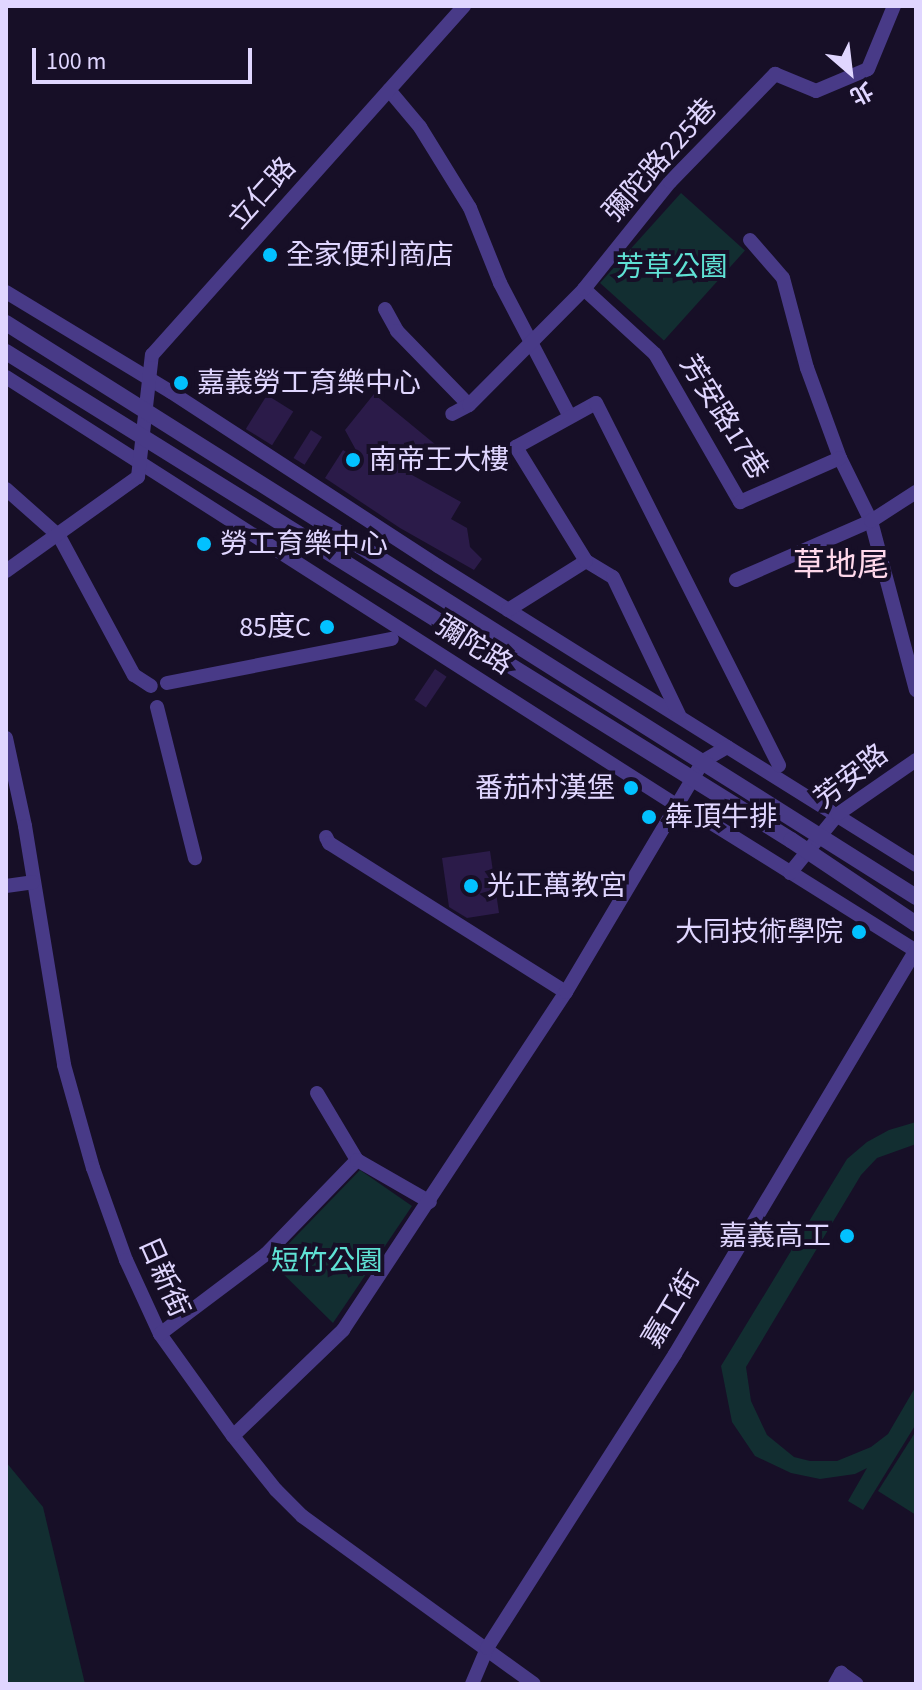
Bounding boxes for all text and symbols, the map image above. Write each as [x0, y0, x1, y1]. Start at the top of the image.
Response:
scale bar [36, 32, 256, 82]
north arrow [810, 32, 890, 112]
text: 100 m [46, 44, 106, 79]
text: 北 [844, 74, 879, 112]
street label: 彌陀路225巷 [596, 92, 724, 228]
street label: 立仁路 [221, 151, 303, 235]
place label: 全家便利商店 [286, 238, 454, 272]
marker: 全家便利商店 [261, 246, 279, 264]
park label: 芳草公園 [616, 250, 728, 284]
street label: 芳安路17巷 [673, 349, 775, 485]
place label: 嘉義勞工育樂中心 [197, 366, 421, 400]
marker: 嘉義勞工育樂中心 [172, 374, 190, 392]
place label: 南帝王大樓 [369, 443, 509, 477]
marker: 南帝王大樓 [344, 451, 362, 469]
place label: 勞工育樂中心 [220, 527, 388, 561]
marker: 勞工育樂中心 [195, 535, 213, 553]
district label: 草地尾 [793, 546, 889, 584]
street label: 彌陀路 [429, 608, 519, 682]
place label: 85度C [239, 610, 311, 644]
marker: 85度C [318, 618, 336, 636]
street label: 芳安路 [808, 737, 894, 815]
place label: 番茄村漢堡 [475, 771, 615, 805]
marker: 番茄村漢堡 [622, 779, 640, 797]
place label: 犇頂牛排 [665, 800, 777, 834]
marker: 犇頂牛排 [640, 808, 658, 826]
place label: 光正萬教宮 [487, 869, 627, 903]
marker: 光正萬教宮 [462, 877, 480, 895]
place label: 大同技術學院 [675, 915, 843, 949]
marker: 大同技術學院 [850, 923, 868, 941]
place label: 嘉義高工 [719, 1219, 831, 1253]
marker: 嘉義高工 [838, 1227, 856, 1245]
street label: 日新街 [132, 1232, 196, 1322]
park label: 短竹公園 [271, 1244, 383, 1278]
street label: 嘉工街 [635, 1264, 707, 1354]

